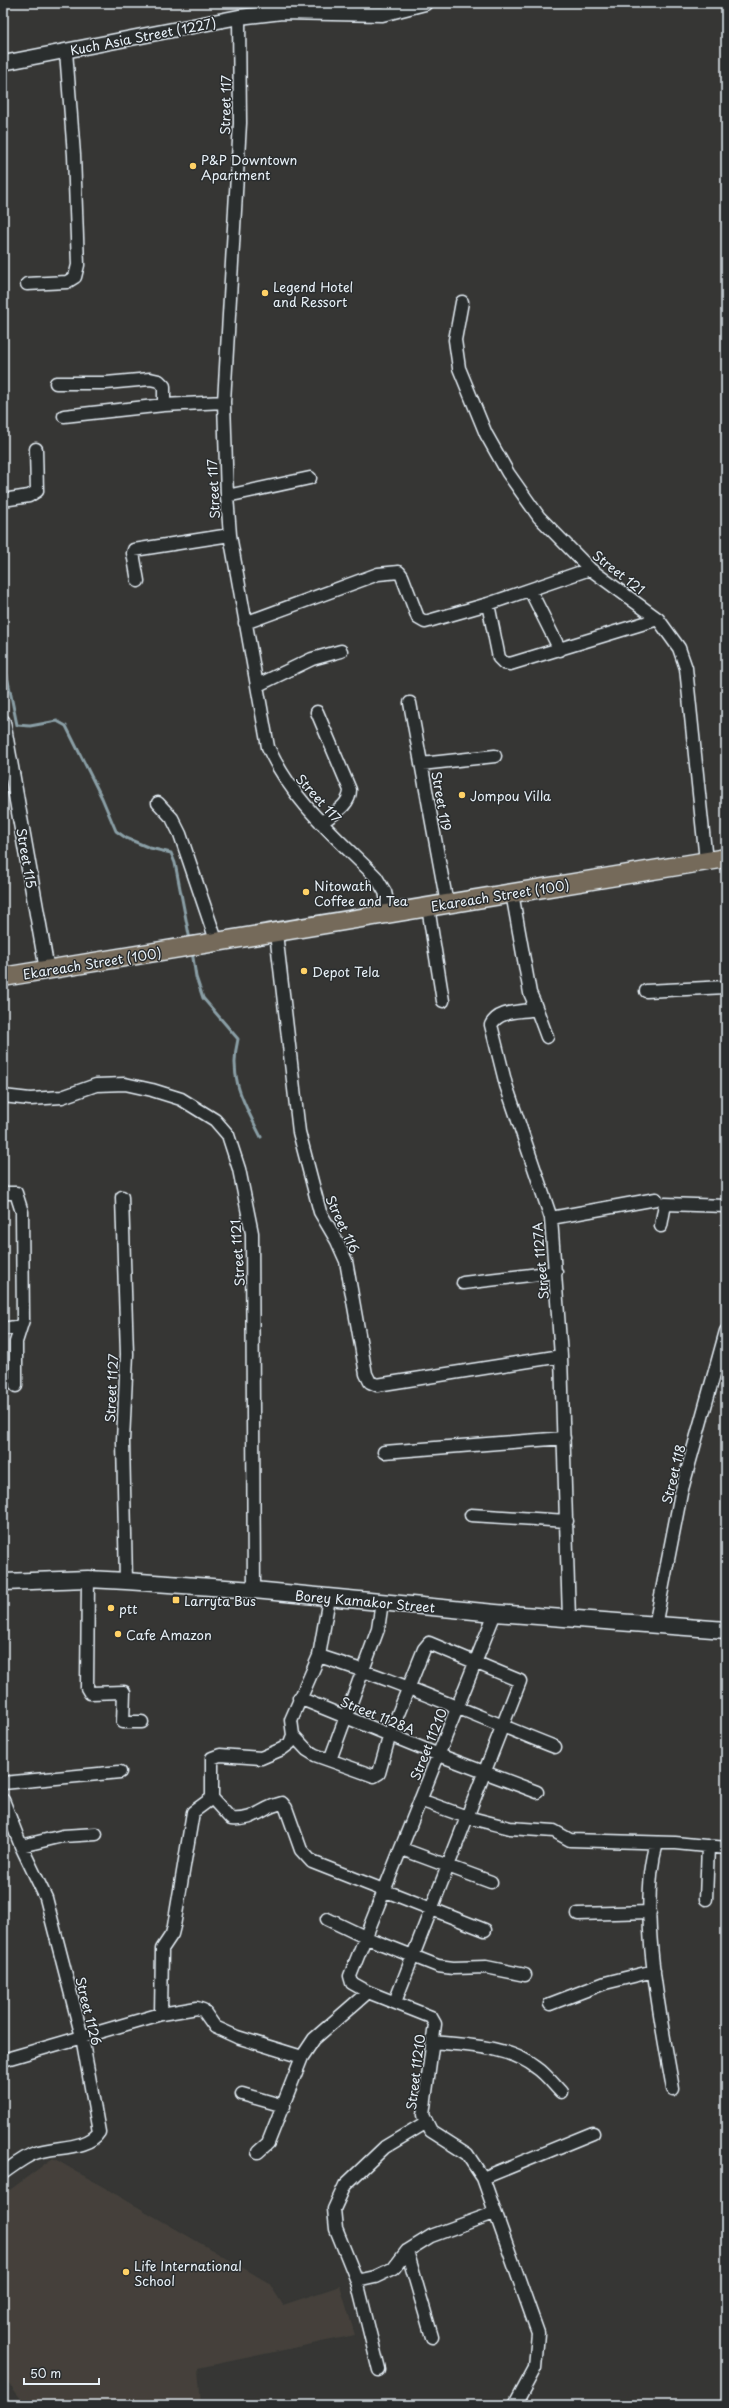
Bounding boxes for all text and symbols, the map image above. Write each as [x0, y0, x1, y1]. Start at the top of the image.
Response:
street label: Kuch Asia Street (1227) [68, 13, 218, 59]
street label: Street 117 [215, 75, 235, 135]
place label: P&P Downtown Apartment [201, 150, 297, 184]
marker: P&P Downtown Apartment [188, 161, 198, 171]
place label: Legend Hotel and Ressort [273, 277, 353, 311]
marker: Legend Hotel and Ressort [260, 288, 270, 298]
street label: Street 117 [202, 459, 224, 519]
street label: Street 121 [589, 546, 649, 599]
street label: Street 117 [292, 769, 346, 827]
street label: Street 119 [427, 770, 457, 832]
place label: Jompou Villa [470, 786, 552, 805]
marker: Jompou Villa [457, 790, 467, 800]
street label: Street 115 [12, 826, 42, 890]
street label: Ekareach Street (100) [429, 875, 571, 915]
place label: Nitowath Coffee and Tea [314, 876, 409, 910]
marker: Nitowath Coffee and Tea [301, 887, 311, 897]
street label: Ekareach Street (100) [21, 943, 163, 983]
place label: Depot Tela [312, 962, 380, 981]
marker: Depot Tela [299, 966, 309, 976]
street label: Street 116 [321, 1192, 365, 1256]
street label: Street 1121 [225, 1219, 249, 1287]
street label: Street 1127A [527, 1222, 553, 1300]
street label: Street 1127 [100, 1353, 122, 1423]
street label: Street 118 [656, 1442, 690, 1506]
street label: Borey Kamakor Street [294, 1585, 436, 1617]
place label: Larryta Bus [184, 1591, 256, 1610]
marker: Larryta Bus [171, 1595, 181, 1605]
place label: ptt [119, 1599, 137, 1618]
marker: ptt [106, 1603, 116, 1613]
place label: Cafe Amazon [126, 1625, 212, 1644]
marker: Cafe Amazon [113, 1629, 123, 1639]
street label: Street 1128A [338, 1691, 418, 1739]
street label: Street 11210 [405, 1705, 451, 1783]
street label: Street 1126 [71, 1975, 107, 2048]
street label: Street 11210 [401, 2033, 429, 2111]
place label: Life International School [134, 2256, 242, 2290]
marker: Life International School [121, 2267, 131, 2277]
scale bar [24, 2360, 99, 2386]
text: 50 m [30, 2364, 61, 2382]

